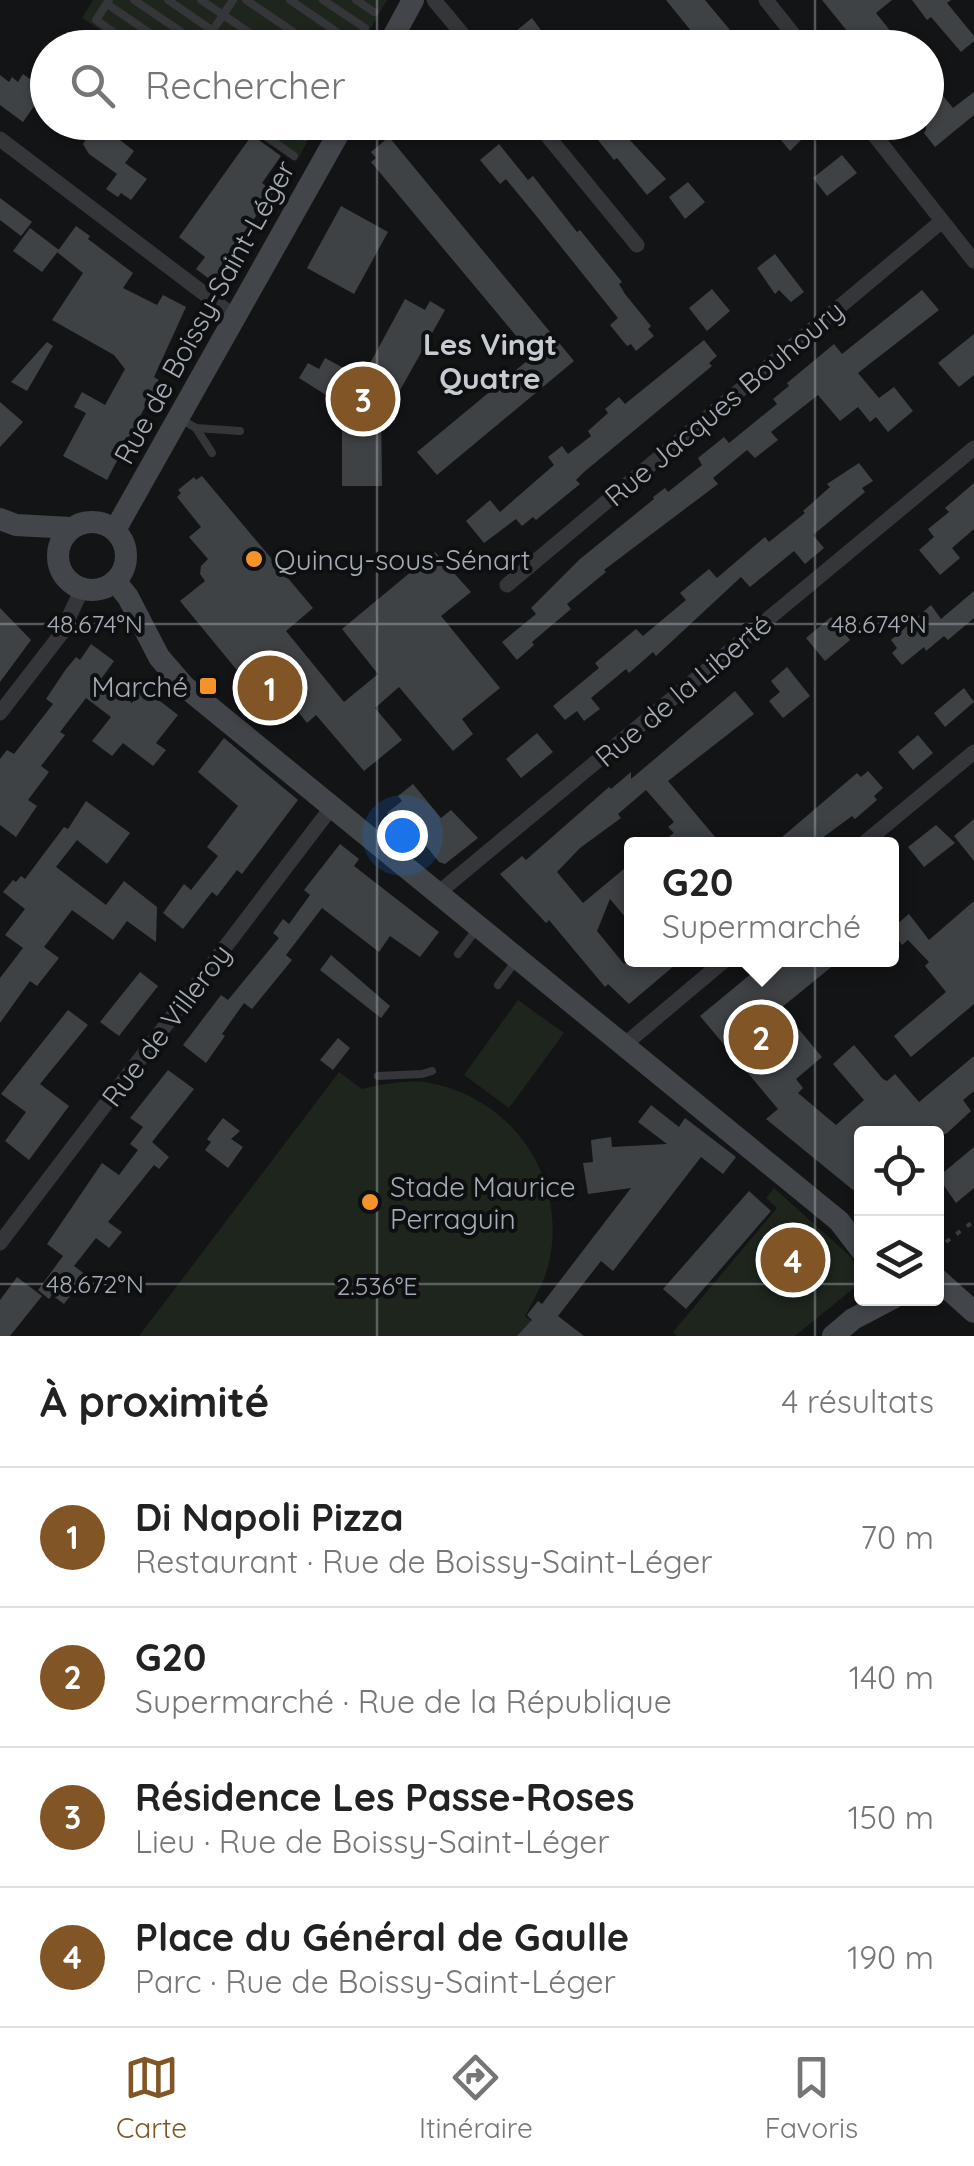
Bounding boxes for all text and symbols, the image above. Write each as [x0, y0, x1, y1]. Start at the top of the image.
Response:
search box [30, 30, 944, 140]
icon: search [65, 58, 120, 113]
text: Rechercher [145, 61, 346, 109]
street label: Rue de Boissy-Saint-Léger [106, 154, 302, 470]
street label: Rue Jacques Bouhoury [597, 293, 851, 513]
district label: Les Vingt Quatre [423, 325, 557, 397]
pin: 3 [330, 362, 396, 436]
place label: Quincy-sous-Sénart [274, 542, 530, 577]
marker: Quincy-sous-Sénart [243, 548, 265, 570]
street label: Rue de la Liberté [588, 606, 778, 774]
text: 48.674°N [47, 608, 143, 639]
text: 48.674°N [831, 608, 927, 639]
pin: 1 [238, 650, 302, 726]
place label: Marché [91, 669, 188, 704]
marker: Marché [197, 675, 219, 697]
your location [377, 810, 428, 861]
popup [624, 837, 899, 967]
text: G20 [662, 858, 733, 906]
text: Supermarché [662, 906, 861, 946]
street label: Rue de Villeroy [94, 937, 238, 1113]
pin: 2 [728, 1000, 794, 1074]
map controls [854, 1126, 944, 1306]
button: locate [854, 1126, 944, 1216]
place label: Stade Maurice Perraguin [390, 1169, 576, 1236]
marker: Stade Maurice Perraguin [359, 1191, 381, 1213]
button: layers [854, 1216, 944, 1306]
pin: 4 [760, 1222, 826, 1298]
text: 48.672°N [46, 1268, 144, 1299]
text: 2.536°E [336, 1270, 418, 1301]
text: À proximité [40, 1375, 269, 1428]
text: 4 résultats [781, 1381, 934, 1421]
text: Di Napoli Pizza [135, 1493, 404, 1541]
text: 1 [66, 1517, 79, 1557]
text: 70 m [861, 1517, 934, 1557]
text: Restaurant · Rue de Boissy-Saint-Léger [135, 1541, 713, 1581]
text: G20 [135, 1633, 206, 1681]
text: 2 [63, 1657, 82, 1697]
text: 140 m [849, 1657, 934, 1697]
text: Supermarché · Rue de la République [135, 1681, 672, 1721]
text: Résidence Les Passe-Roses [135, 1773, 634, 1821]
text: 3 [64, 1797, 81, 1837]
text: 150 m [848, 1797, 934, 1837]
text: Lieu · Rue de Boissy-Saint-Léger [135, 1821, 610, 1861]
text: Place du Général de Gaulle [135, 1913, 629, 1961]
text: 4 [63, 1937, 82, 1977]
text: 190 m [847, 1937, 934, 1977]
text: Parc · Rue de Boissy-Saint-Léger [135, 1961, 616, 2001]
tab: Carte [116, 2050, 187, 2145]
tab: Itinéraire [419, 2050, 533, 2145]
tab: Favoris [765, 2050, 858, 2145]

